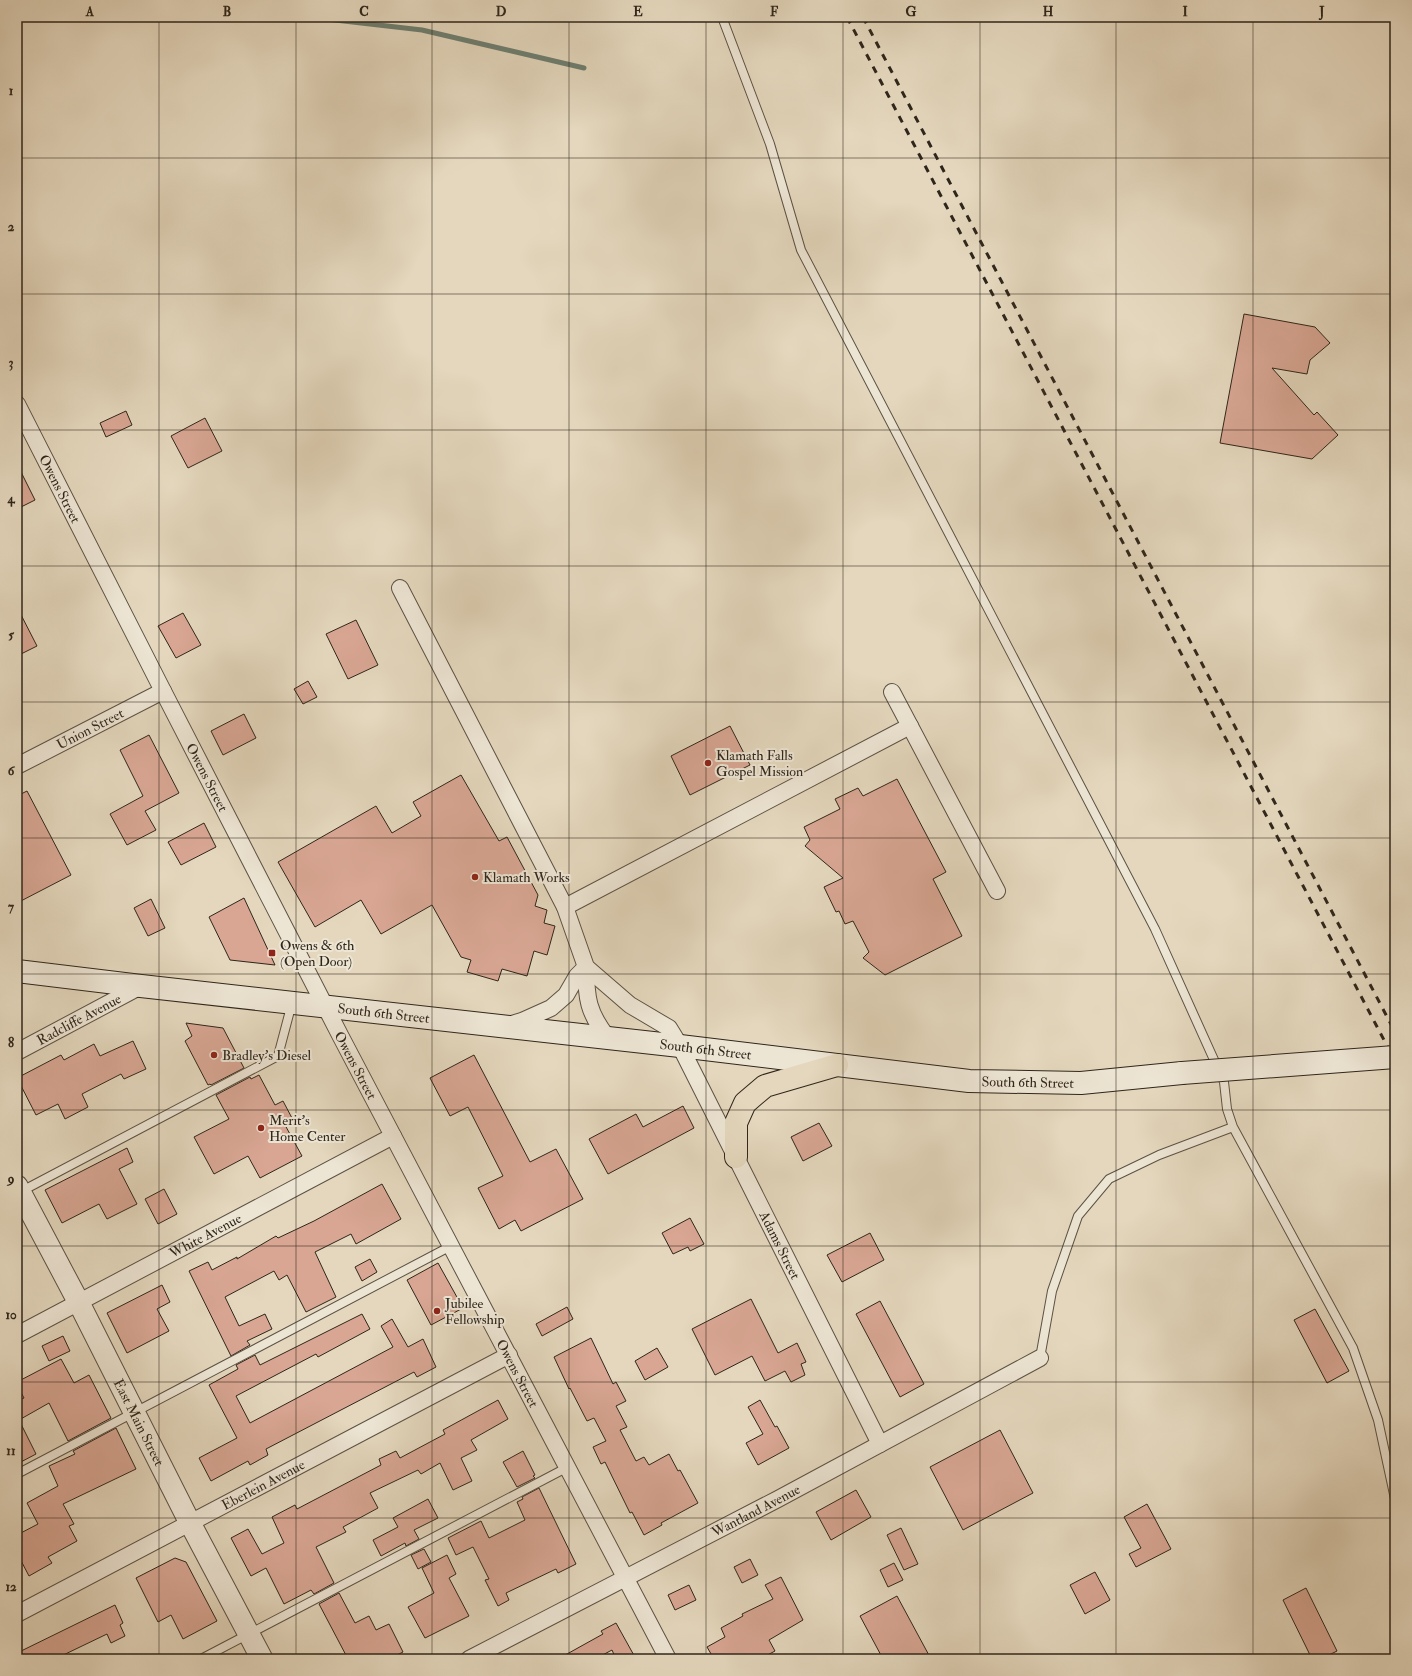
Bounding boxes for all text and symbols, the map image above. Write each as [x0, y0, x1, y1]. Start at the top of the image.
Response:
text: A [85, 4, 95, 20]
text: B [223, 4, 231, 20]
text: C [359, 4, 369, 20]
text: D [496, 4, 507, 20]
text: E [633, 4, 643, 20]
text: F [770, 4, 779, 20]
text: G [906, 4, 917, 20]
text: H [1043, 4, 1054, 20]
text: I [1182, 4, 1188, 20]
text: J [1318, 4, 1325, 21]
text: 1 [9, 83, 14, 99]
text: 2 [8, 219, 15, 235]
text: 3 [9, 355, 14, 371]
street label: Owens Street [35, 452, 84, 526]
text: 4 [6, 491, 15, 507]
text: 5 [8, 627, 14, 643]
street label: Union Street [54, 705, 127, 753]
street label: Owens Street [182, 740, 232, 815]
place label: Klamath Falls Gospel Mission [716, 747, 803, 781]
marker: Klamath Falls Gospel Mission [703, 758, 713, 768]
text: 6 [8, 763, 16, 779]
place label: Klamath Works [483, 869, 570, 886]
marker: Klamath Works [470, 872, 480, 882]
text: 7 [8, 899, 15, 915]
place label: Owens & 6th (Open Door) [280, 937, 355, 971]
marker: Owens & 6th (Open Door) [267, 948, 277, 958]
street label: Radcliffe Avenue [34, 990, 124, 1049]
street label: South 6th Street [337, 1000, 431, 1027]
street label: Owens Street [331, 1028, 380, 1103]
text: 8 [8, 1035, 14, 1051]
street label: South 6th Street [659, 1036, 753, 1064]
place label: Bradley's Diesel [222, 1047, 311, 1065]
marker: Bradley's Diesel [209, 1050, 219, 1060]
street label: South 6th Street [981, 1073, 1074, 1092]
place label: Merit's Home Center [269, 1112, 346, 1145]
marker: Merit's Home Center [256, 1123, 266, 1133]
text: 9 [6, 1171, 15, 1187]
street label: Adams Street [755, 1208, 804, 1283]
street label: White Avenue [166, 1210, 245, 1262]
place label: Jubilee Fellowship [444, 1295, 505, 1329]
marker: Jubilee Fellowship [432, 1306, 442, 1316]
text: 10 [5, 1307, 17, 1323]
street label: Owens Street [492, 1337, 542, 1411]
street label: East Main Street [110, 1376, 168, 1469]
text: 11 [6, 1443, 16, 1459]
street label: Eberlein Avenue [219, 1456, 308, 1514]
street label: Wantland Avenue [708, 1481, 803, 1541]
text: 12 [5, 1579, 17, 1595]

